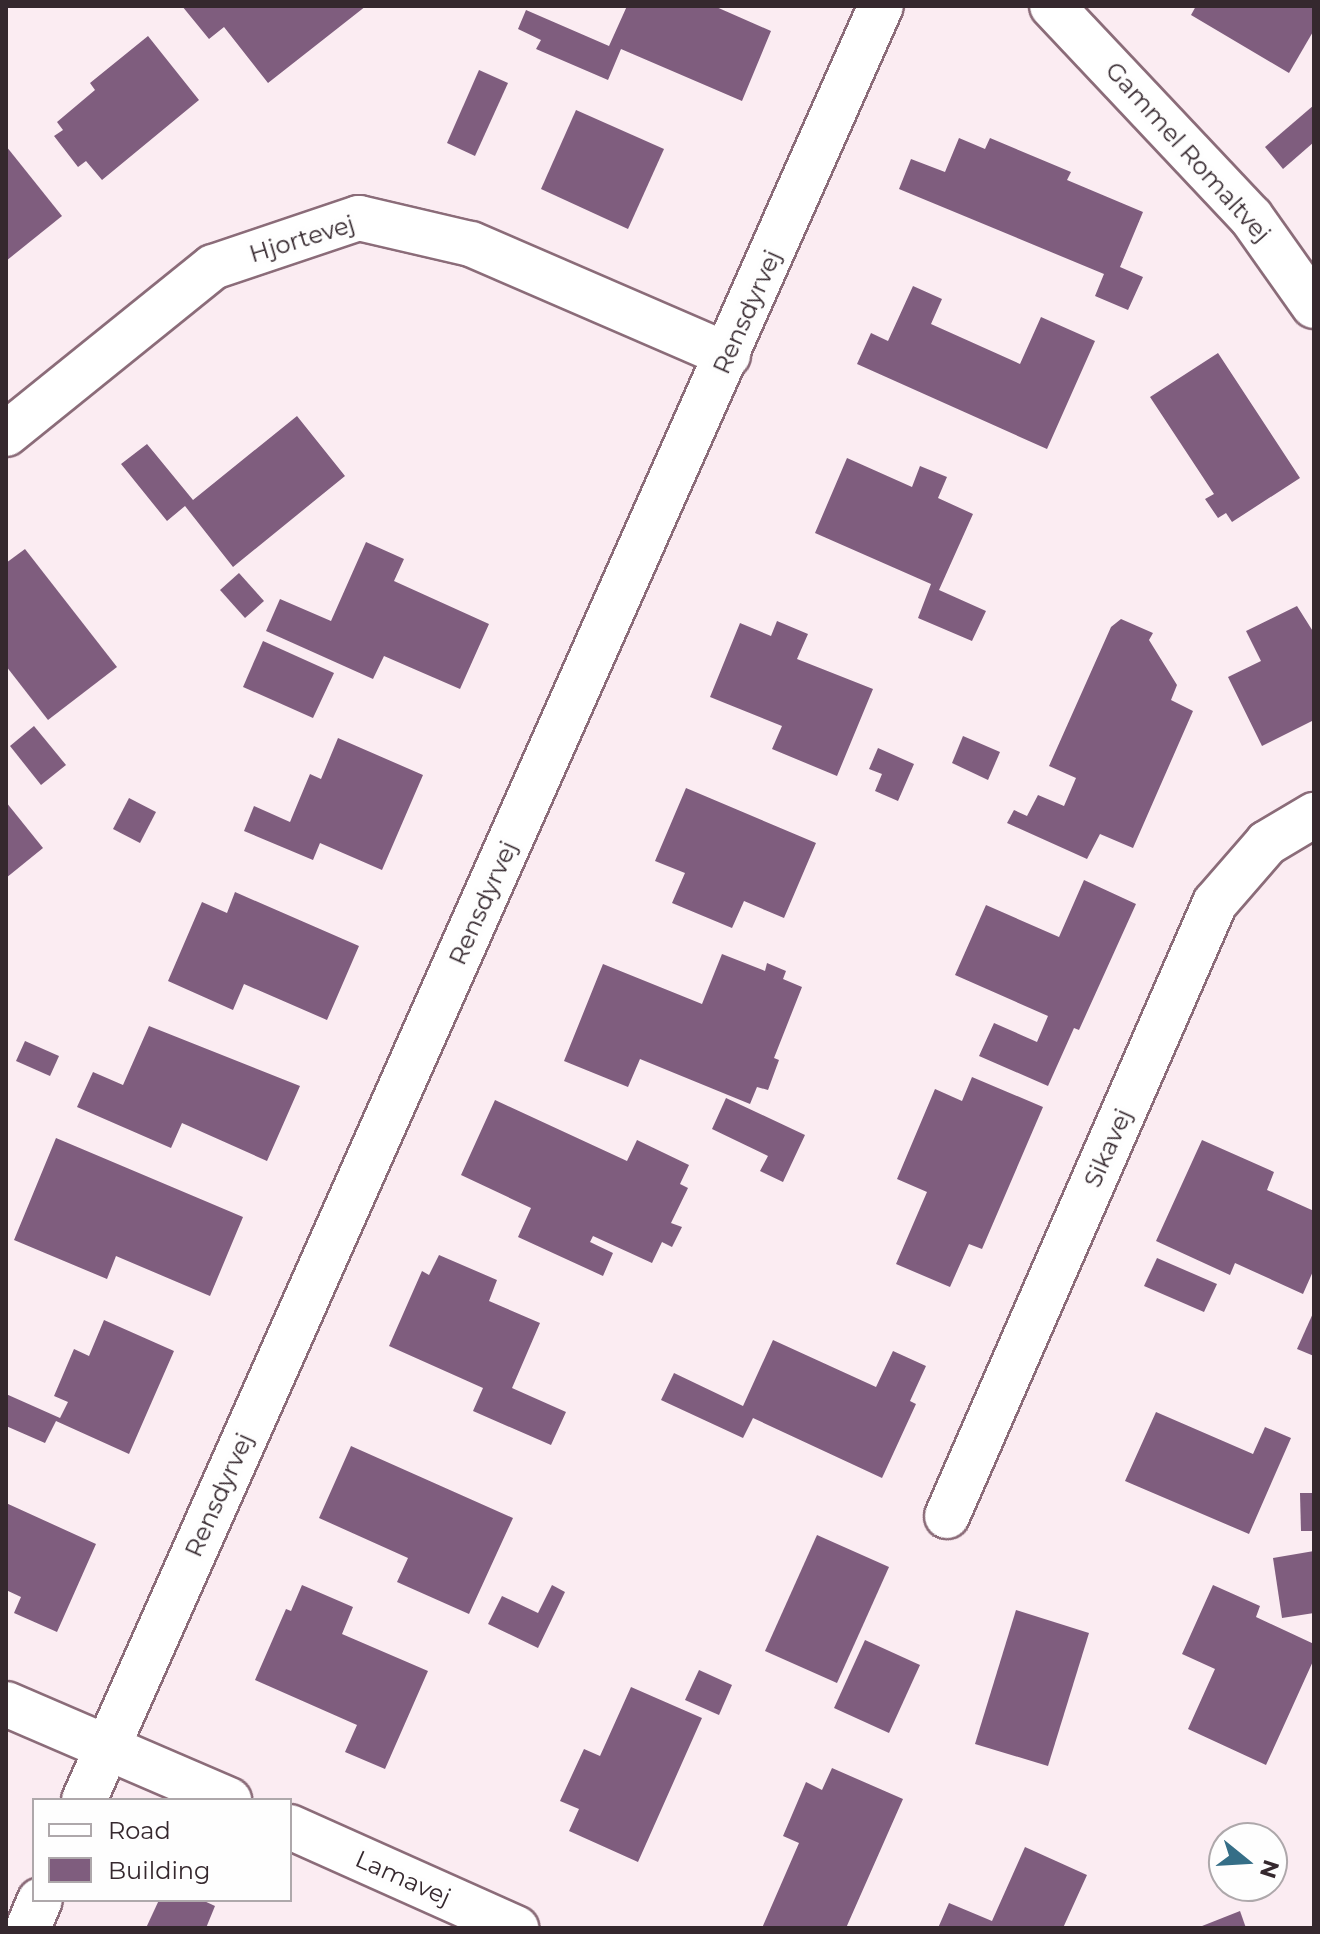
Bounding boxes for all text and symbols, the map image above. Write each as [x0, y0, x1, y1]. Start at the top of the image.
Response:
street label: Gammel Romaltvej [1100, 56, 1276, 248]
street label: Hjortevej [246, 209, 358, 269]
street label: Rensdyrvej [707, 246, 787, 378]
street label: Rensdyrvej [443, 837, 523, 969]
street label: Sikavej [1078, 1104, 1138, 1192]
street label: Rensdyrvej [179, 1429, 259, 1561]
legend [32, 1798, 292, 1902]
text: Road [108, 1816, 171, 1845]
north arrow [1208, 1822, 1288, 1902]
street label: Lamavej [351, 1844, 455, 1912]
text: Building [108, 1856, 211, 1885]
text: N [1254, 1856, 1285, 1882]

